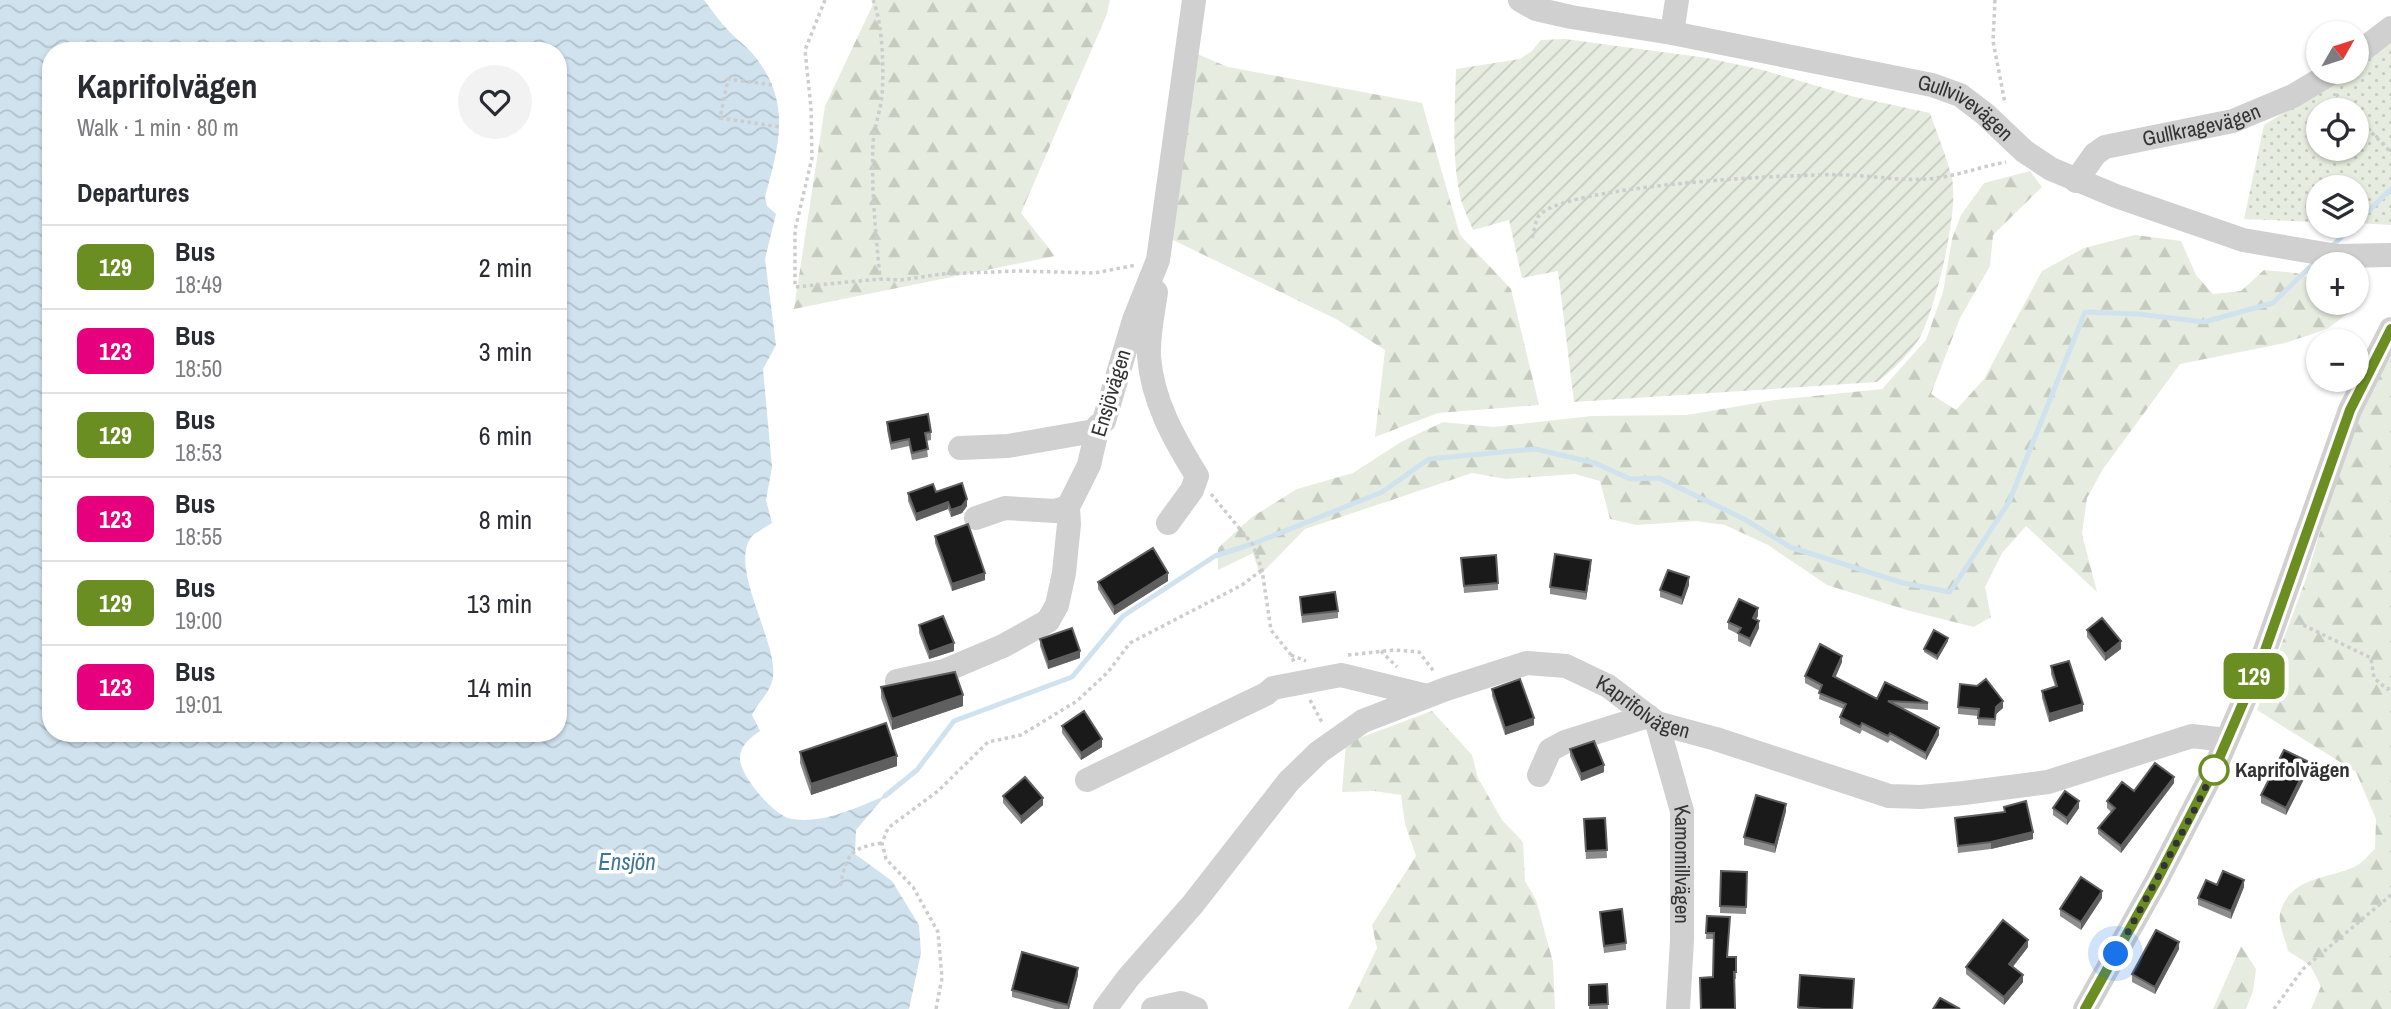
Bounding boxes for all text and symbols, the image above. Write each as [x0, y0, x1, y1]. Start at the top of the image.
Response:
north arrow [2306, 21, 2370, 84]
map controls [2306, 21, 2369, 392]
text: Kaprifolvägen [77, 64, 257, 108]
button: heart [458, 65, 532, 139]
street label: Gullvivevägen [1915, 67, 2020, 147]
street label: Gullkragevägen [2140, 96, 2265, 153]
button: locate [2306, 98, 2369, 161]
text: Walk · 1 min · 80 m [77, 112, 239, 143]
text: Departures [77, 175, 190, 210]
button: layers [2306, 175, 2369, 238]
text: Bus [175, 234, 215, 269]
text: 2 min [479, 250, 532, 285]
text: 129 [99, 251, 132, 283]
button: + [2306, 252, 2369, 315]
text: 18:49 [175, 269, 222, 300]
text: Bus [175, 318, 215, 353]
button: − [2306, 329, 2369, 392]
text: 3 min [479, 334, 532, 369]
text: 123 [99, 335, 132, 367]
street label: Ensjövägen [1083, 346, 1138, 440]
text: 18:50 [175, 353, 222, 384]
text: Bus [175, 402, 215, 437]
text: 6 min [479, 418, 532, 453]
text: 129 [99, 419, 132, 451]
text: 18:53 [175, 437, 222, 468]
text: Bus [175, 486, 215, 521]
text: 8 min [479, 502, 532, 537]
text: 123 [99, 503, 132, 535]
text: 18:55 [175, 521, 222, 552]
text: Bus [175, 570, 215, 605]
text: 13 min [467, 586, 532, 621]
text: 129 [99, 587, 132, 619]
text: 19:00 [175, 605, 222, 636]
line badge: 129 [2214, 653, 2294, 699]
text: Bus [175, 654, 215, 689]
text: 129 [2238, 660, 2270, 692]
street label: Kaprifolvägen [1592, 668, 1693, 745]
text: 14 min [467, 670, 532, 705]
text: 123 [99, 671, 132, 703]
text: 19:01 [175, 689, 222, 720]
marker: Kaprifolvägen [2199, 755, 2229, 785]
place label: Kaprifolvägen [2235, 755, 2350, 784]
street label: Kamomillvägen [1667, 801, 1698, 924]
water label: Ensjön [598, 846, 656, 877]
your location [2098, 936, 2133, 971]

